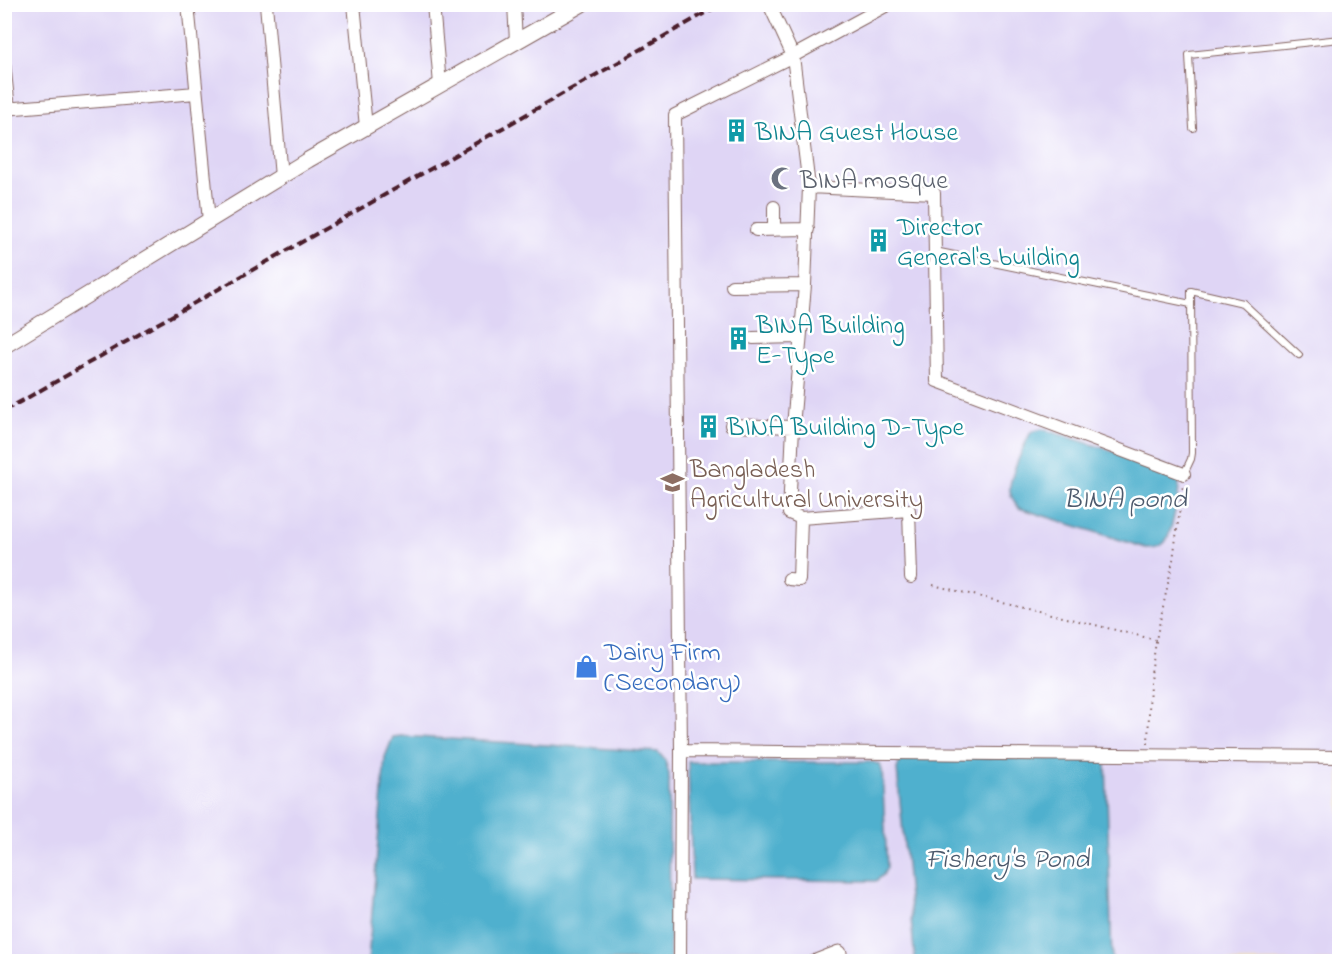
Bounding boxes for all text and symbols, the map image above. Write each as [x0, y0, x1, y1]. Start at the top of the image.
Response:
place label: BINA Guest House [754, 115, 959, 153]
building icon: BINA Guest House [724, 118, 750, 144]
place label: BINA mosque [799, 163, 948, 201]
mosque icon: BINA mosque [769, 166, 795, 192]
place label: Director General's building [896, 210, 1080, 278]
building icon: Director General's building [866, 228, 892, 254]
place label: BINA Building E-Type [755, 308, 905, 376]
building icon: BINA Building E-Type [725, 326, 751, 352]
place label: BINA Building D-Type [726, 410, 965, 448]
building icon: BINA Building D-Type [696, 413, 722, 439]
place label: Bangladesh Agricultural University [689, 452, 923, 520]
school or university icon: Bangladesh Agricultural University [659, 470, 685, 496]
water label: BINA pond [1063, 481, 1188, 520]
place label: Dairy Firm (Secondary) [603, 635, 740, 703]
shop icon: Dairy Firm (Secondary) [573, 653, 599, 679]
water label: Fishery's Pond [925, 841, 1091, 880]

